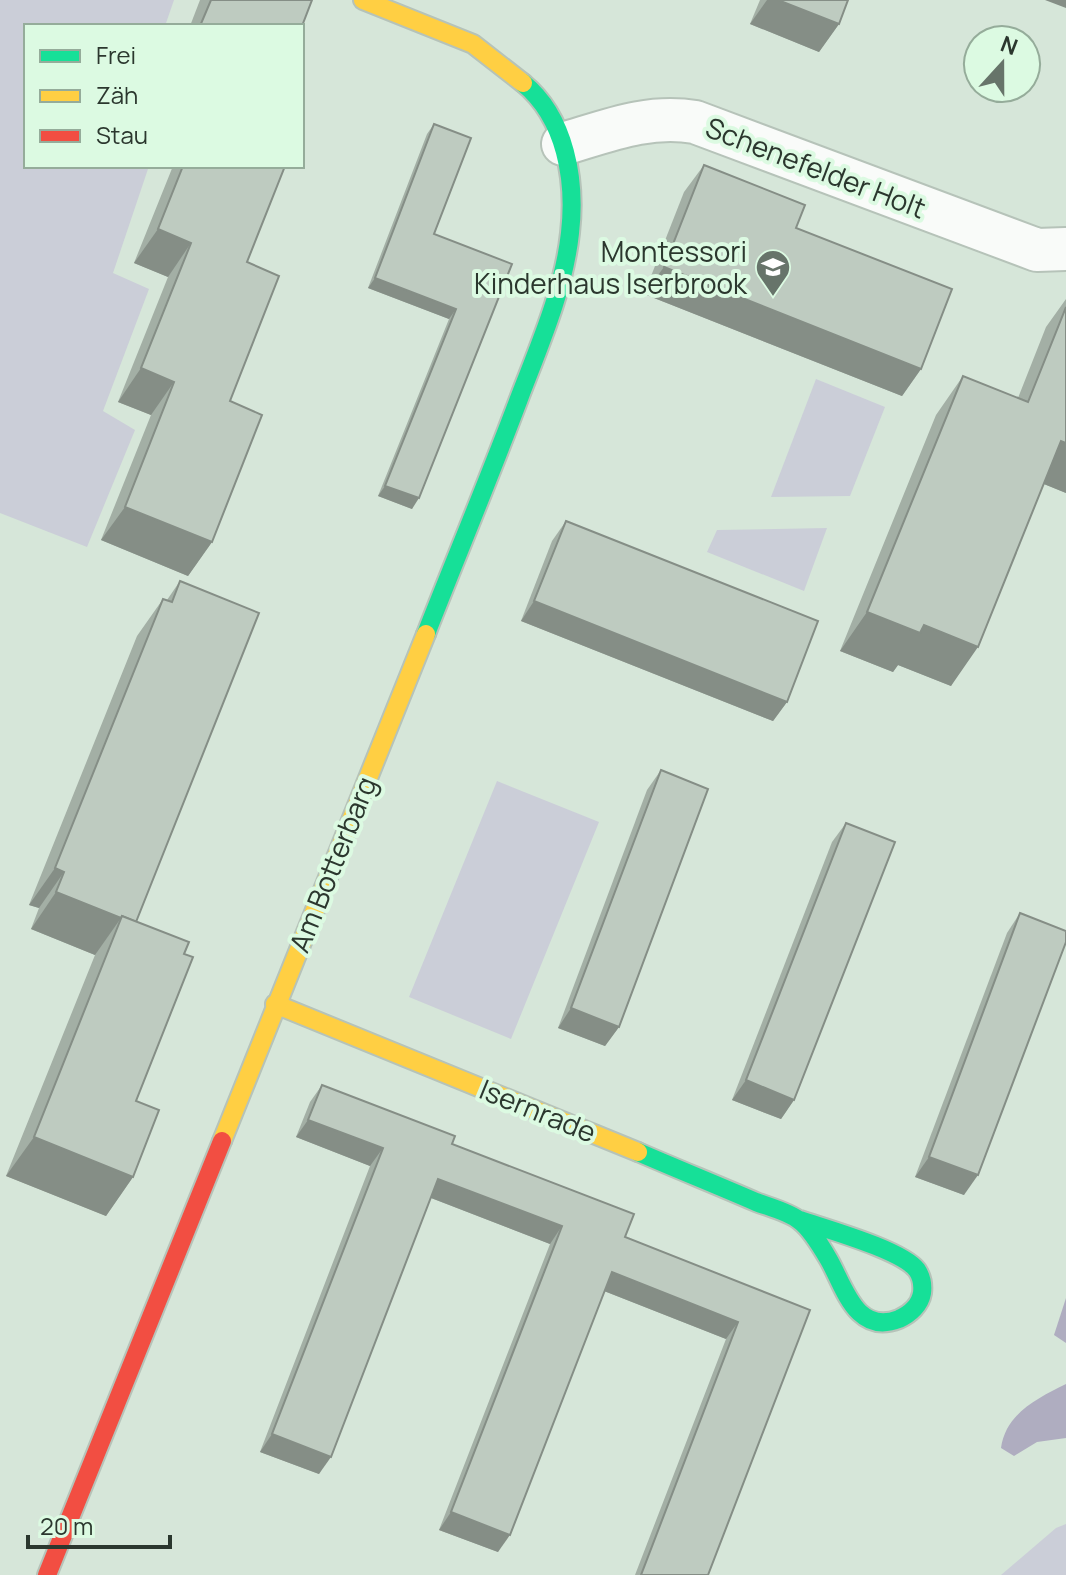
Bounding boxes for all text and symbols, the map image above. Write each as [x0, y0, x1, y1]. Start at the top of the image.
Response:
legend [24, 24, 304, 168]
north arrow [962, 24, 1042, 104]
text: N [996, 28, 1022, 62]
text: Frei [96, 38, 136, 71]
text: Zäh [96, 78, 138, 111]
street label: Schenefelder Holt [701, 108, 931, 226]
text: Stau [96, 118, 148, 151]
place label: Montessori Kinderhaus Iserbrook [474, 232, 748, 302]
school or university icon: Montessori Kinderhaus Iserbrook [754, 248, 792, 298]
street label: Am Botterbarg [279, 771, 385, 957]
street label: Isernrade [474, 1069, 602, 1151]
scale bar [28, 1499, 170, 1549]
text: 20 m [40, 1509, 93, 1542]

